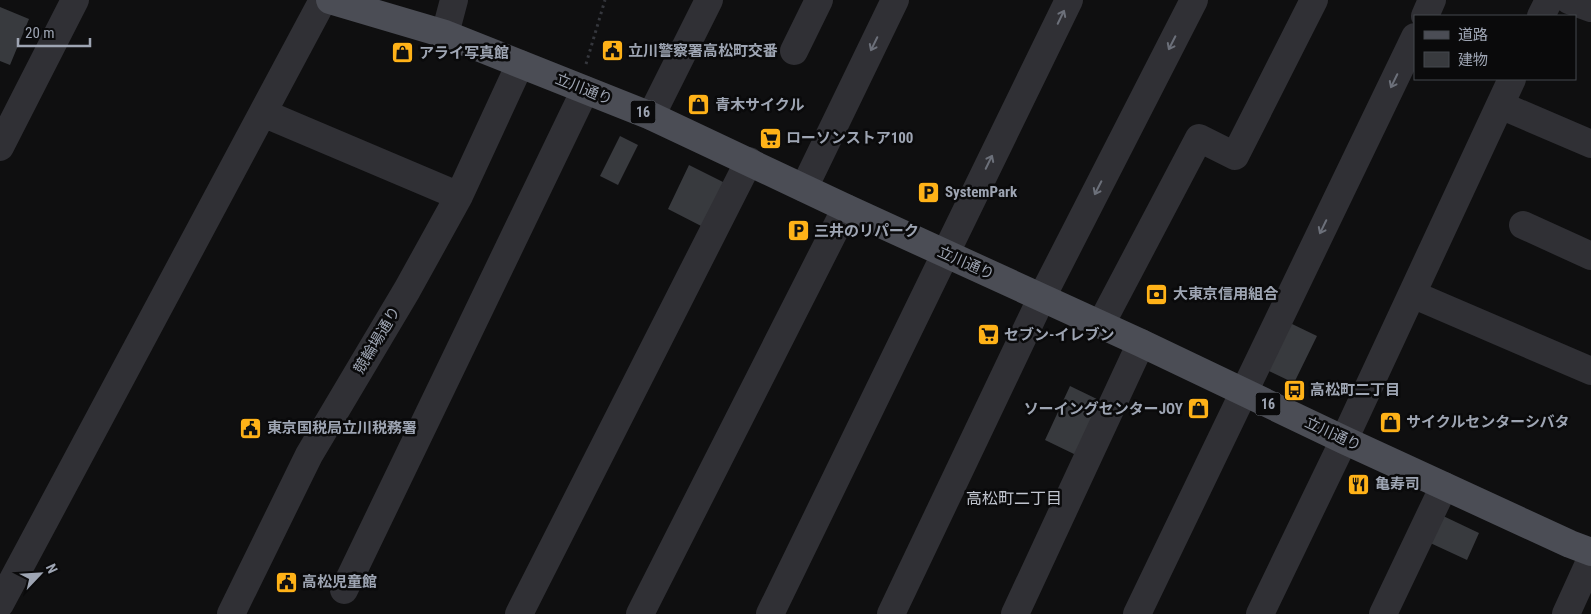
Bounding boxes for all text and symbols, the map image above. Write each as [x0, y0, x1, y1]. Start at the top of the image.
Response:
one-way arrow [1056, 9, 1066, 24]
scale bar [18, 15, 90, 47]
legend [1414, 15, 1576, 80]
text: 20 m [25, 24, 55, 42]
text: 道路 [1458, 26, 1488, 44]
one-way arrow [869, 36, 878, 51]
one-way arrow [1167, 36, 1177, 51]
public building icon: 立川警察署高松町交番 [600, 39, 624, 63]
shop icon: アライ写真館 [391, 41, 415, 65]
place label: 立川警察署高松町交番 [628, 42, 778, 60]
place label: アライ写真館 [419, 44, 509, 62]
text: 建物 [1458, 51, 1488, 69]
street label: 立川通り [553, 69, 615, 109]
one-way arrow [1388, 73, 1398, 88]
shop icon: 青木サイクル [687, 93, 711, 117]
place label: 青木サイクル [715, 96, 804, 114]
road number: 16 [630, 100, 656, 124]
supermarket icon: ローソンストア100 [758, 126, 782, 150]
place label: ローソンストア100 [786, 129, 913, 147]
one-way arrow [985, 155, 995, 170]
parking icon: SystemPark [917, 180, 941, 204]
one-way arrow [1093, 180, 1102, 195]
place label: SystemPark [945, 183, 1018, 201]
parking icon: 三井のリパーク [786, 219, 810, 243]
one-way arrow [1318, 219, 1327, 234]
place label: 三井のリパーク [814, 222, 919, 240]
street label: 立川通り [935, 243, 997, 283]
bank icon: 大東京信用組合 [1145, 282, 1169, 306]
place label: 大東京信用組合 [1173, 285, 1279, 303]
street label: 競輪場通り [350, 303, 404, 377]
supermarket icon: セブン-イレブン [976, 323, 1000, 347]
place label: セブン-イレブン [1004, 326, 1114, 344]
bus stop icon: 高松町二丁目 [1282, 378, 1306, 402]
place label: 高松町二丁目 [1310, 381, 1400, 399]
road number: 16 [1256, 392, 1280, 416]
shop icon: ソーイングセンターJOY [1187, 397, 1211, 421]
place label: ソーイングセンターJOY [1024, 400, 1184, 418]
shop icon: サイクルセンターシバタ [1378, 410, 1402, 434]
street label: 立川通り [1302, 413, 1364, 455]
place label: サイクルセンターシバタ [1406, 413, 1570, 431]
public building icon: 東京国税局立川税務署 [239, 416, 263, 440]
place label: 東京国税局立川税務署 [267, 419, 417, 437]
restaurant icon: 亀寿司 [1347, 472, 1371, 496]
place label: 亀寿司 [1375, 475, 1420, 493]
district label: 高松町二丁目 [966, 489, 1062, 508]
north arrow [15, 549, 65, 599]
text: N [43, 561, 61, 576]
public building icon: 高松児童館 [274, 570, 298, 594]
place label: 高松児童館 [302, 573, 377, 591]

